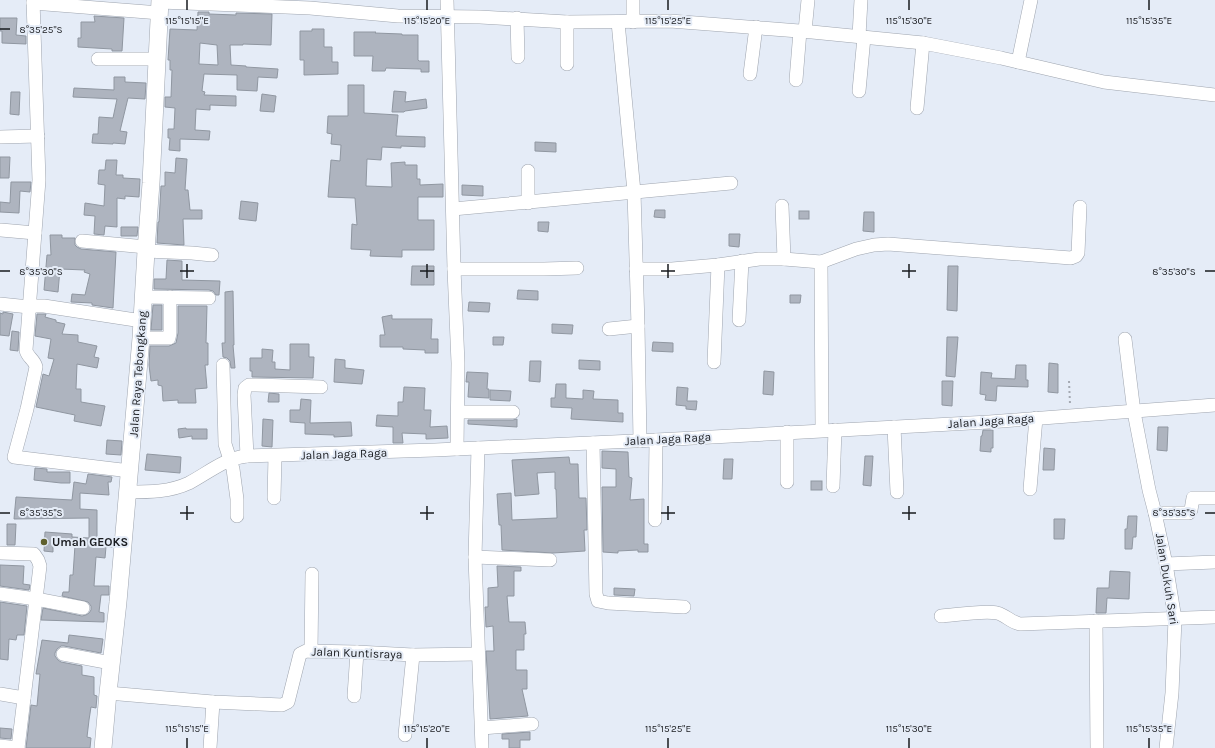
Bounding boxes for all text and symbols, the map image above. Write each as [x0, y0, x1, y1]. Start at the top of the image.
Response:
text: 115°15'15"E [165, 15, 209, 27]
text: 115°15'20"E [404, 15, 450, 27]
text: 115°15'25"E [645, 15, 691, 27]
text: 115°15'30"E [886, 15, 932, 27]
text: 115°15'35"E [1126, 15, 1172, 27]
text: 8°35'25"S [20, 24, 63, 36]
text: 8°35'30"S [19, 266, 63, 278]
text: 8°35'30"S [1152, 266, 1196, 278]
street label: Jalan Raya Tebongkang [127, 310, 149, 438]
street label: Jalan Jaga Raga [947, 411, 1035, 431]
street label: Jalan Jaga Raga [624, 430, 712, 448]
street label: Jalan Jaga Raga [301, 445, 387, 463]
text: 8°35'35"S [19, 507, 63, 519]
text: 8°35'35"S [1152, 507, 1196, 519]
street label: Jalan Dukuh Sari [1153, 532, 1181, 626]
place label: Umah GEOKS [52, 535, 128, 549]
marker: Umah GEOKS [39, 537, 49, 547]
street label: Jalan Kuntisraya [311, 644, 403, 662]
text: 115°15'15"E [165, 723, 209, 735]
text: 115°15'20"E [404, 723, 450, 735]
text: 115°15'25"E [645, 723, 691, 735]
text: 115°15'30"E [886, 723, 932, 735]
text: 115°15'35"E [1126, 723, 1172, 735]

